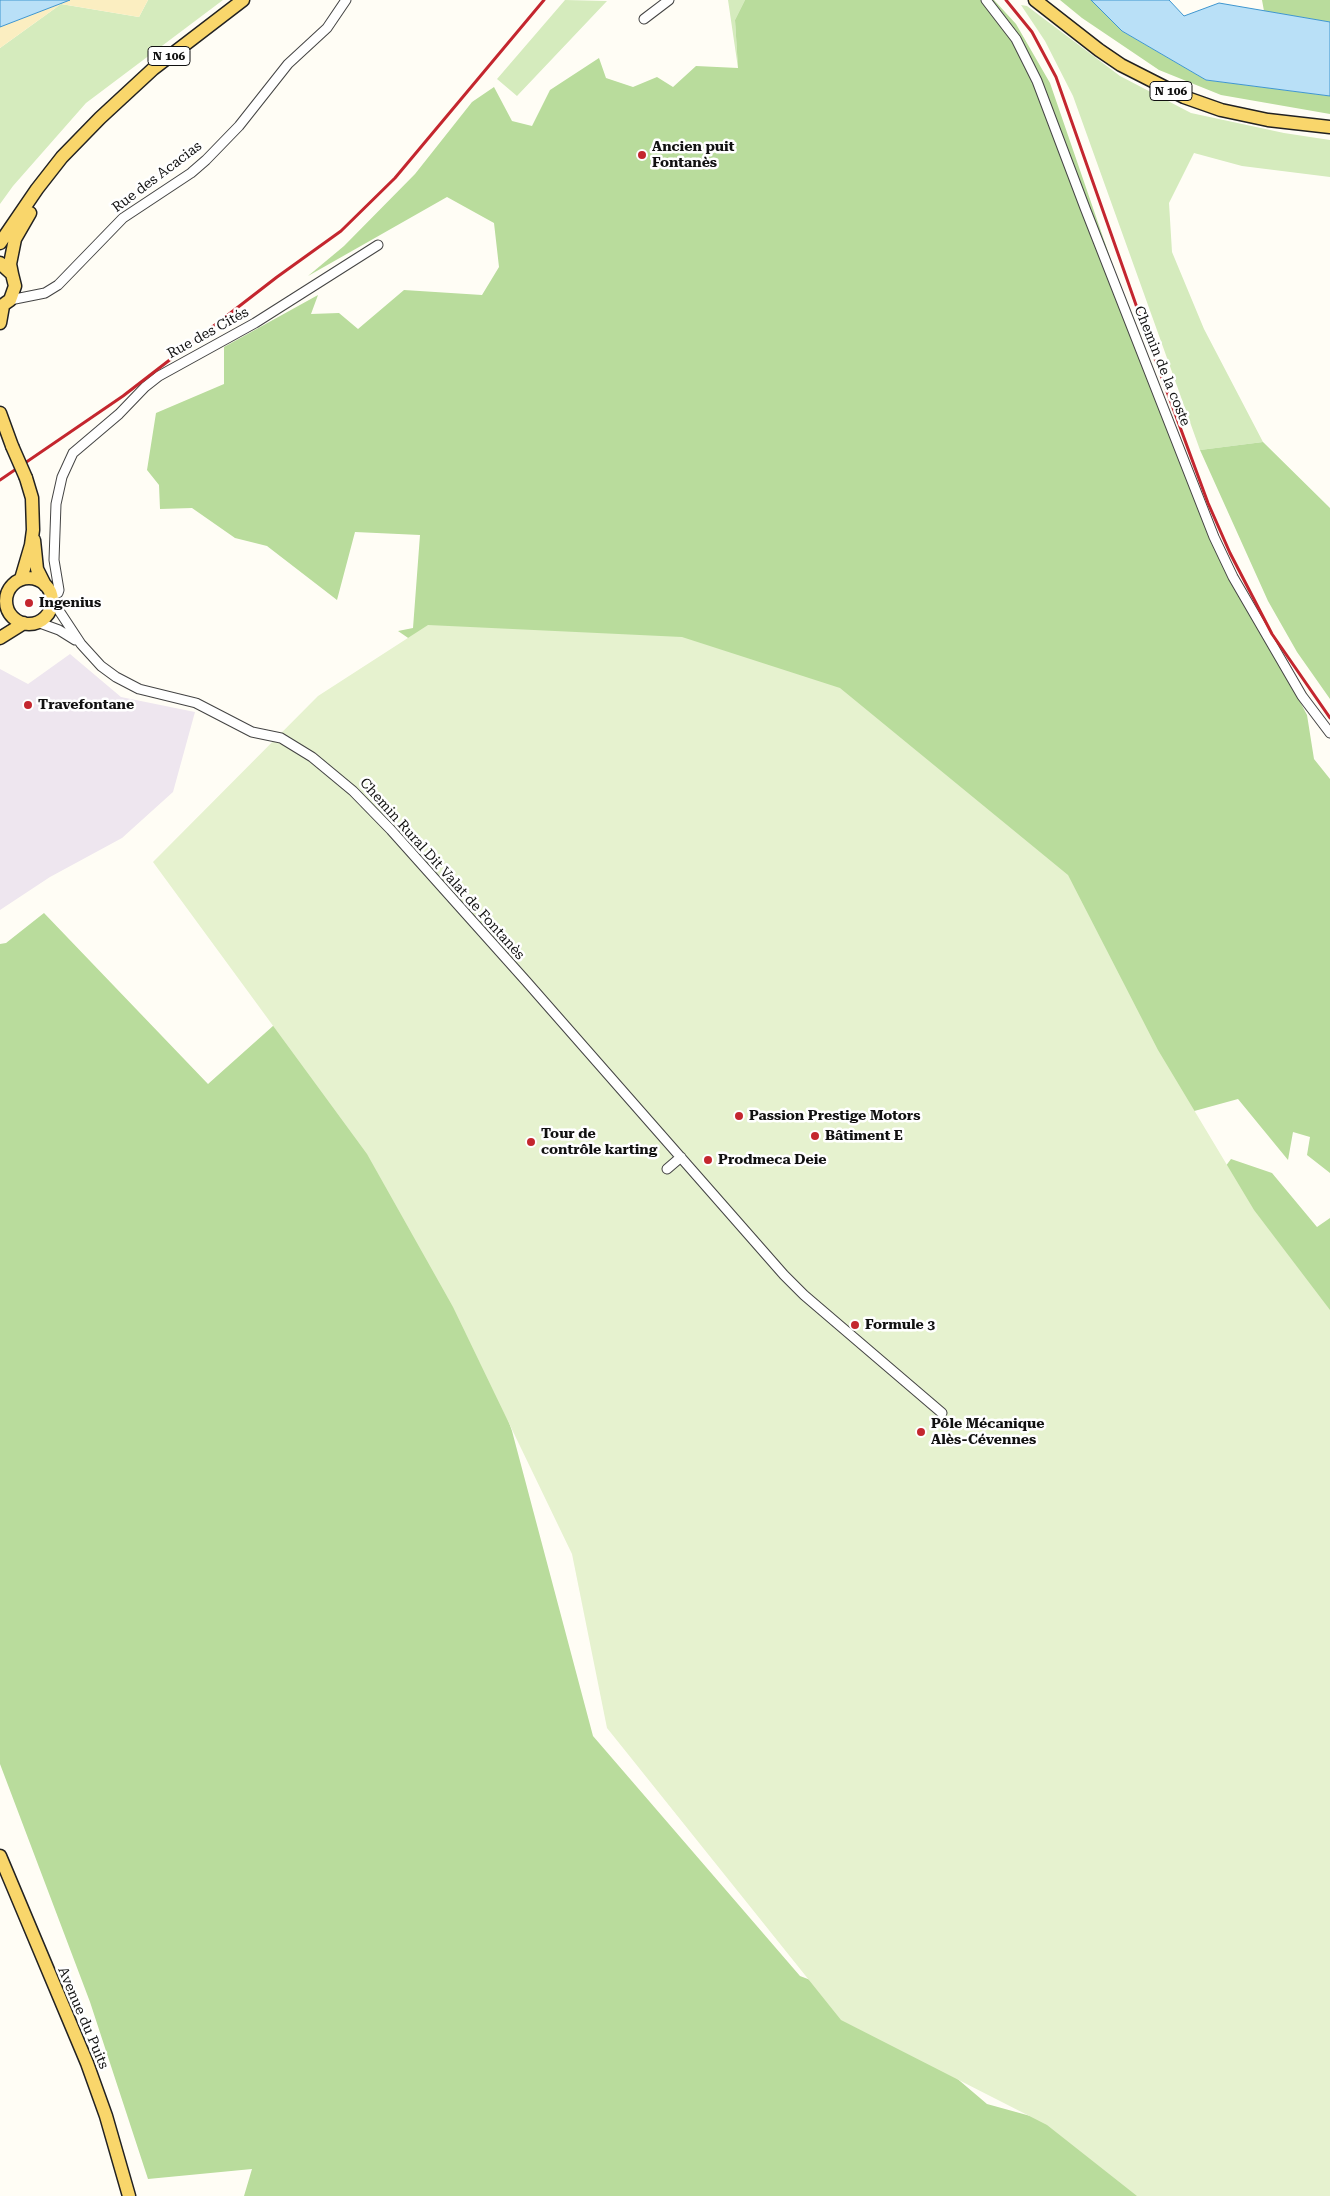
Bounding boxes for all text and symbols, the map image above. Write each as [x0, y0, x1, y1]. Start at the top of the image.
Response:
road number: N 106 [148, 46, 190, 66]
road number: N 106 [1150, 82, 1192, 100]
street label: Rue des Acacias [109, 138, 205, 216]
place label: Ancien puit Fontanès [652, 139, 734, 172]
marker: Ancien puit Fontanès [636, 149, 648, 161]
street label: Chemin de la coste [1130, 303, 1194, 429]
street label: Rue des Cités [164, 304, 252, 362]
place label: Ingenius [39, 595, 101, 611]
marker: Ingenius [23, 597, 35, 609]
place label: Travefontane [38, 697, 134, 713]
marker: Travefontane [22, 699, 34, 711]
street label: Chemin Rural Dit Valat de Fontanès [356, 775, 528, 963]
place label: Passion Prestige Motors [749, 1108, 920, 1124]
marker: Passion Prestige Motors [733, 1110, 745, 1122]
place label: Tour de contrôle karting [541, 1126, 657, 1158]
place label: Bâtiment E [825, 1128, 903, 1144]
marker: Bâtiment E [809, 1130, 821, 1142]
marker: Tour de contrôle karting [525, 1136, 537, 1148]
place label: Prodmeca Deie [718, 1152, 827, 1168]
marker: Prodmeca Deie [702, 1154, 714, 1166]
place label: Formule 3 [865, 1317, 935, 1333]
marker: Formule 3 [849, 1319, 861, 1331]
place label: Pôle Mécanique Alès-Cévennes [931, 1416, 1044, 1448]
marker: Pôle Mécanique Alès-Cévennes [915, 1426, 927, 1438]
street label: Avenue du Puits [54, 1964, 112, 2072]

